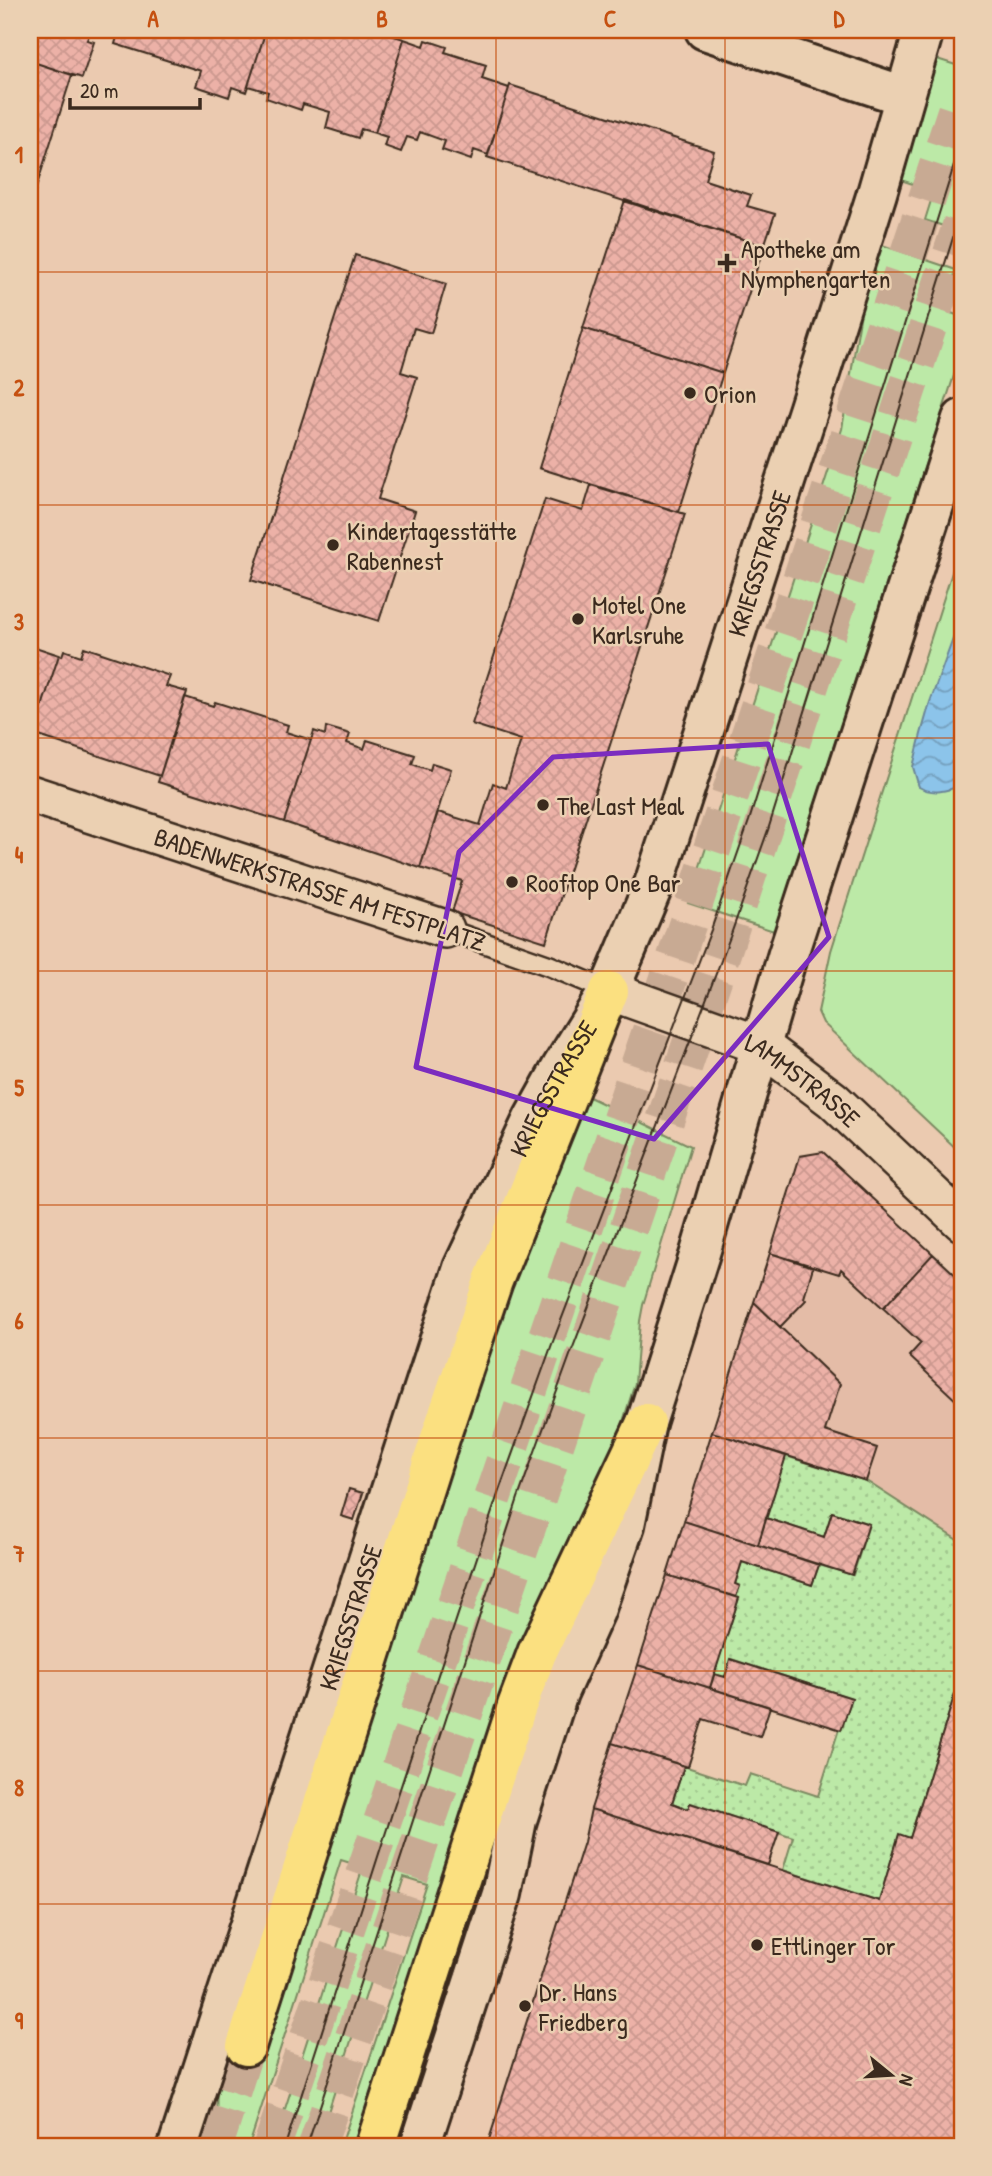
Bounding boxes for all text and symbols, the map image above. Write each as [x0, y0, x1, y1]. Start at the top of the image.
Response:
text: A [147, 3, 159, 34]
text: B [376, 3, 388, 34]
text: C [604, 3, 616, 34]
text: D [834, 3, 846, 34]
scale bar [70, 66, 200, 110]
text: 20 m [80, 76, 118, 105]
text: 1 [15, 139, 23, 170]
place label: Apotheke am Nymphengarten [741, 231, 890, 296]
marker: Apotheke am Nymphengarten [719, 255, 735, 271]
text: 2 [14, 372, 25, 403]
place label: Orion [704, 376, 757, 411]
marker: Orion [682, 385, 698, 401]
street label: KRIEGSSTRASSE [718, 485, 799, 641]
place label: Kindertagesstätte Rabennest [347, 513, 517, 578]
marker: Kindertagesstätte Rabennest [325, 537, 341, 553]
place label: Motel One Karlsruhe [592, 587, 687, 652]
text: 3 [14, 606, 24, 637]
marker: Motel One Karlsruhe [570, 611, 586, 627]
place label: The Last Meal [557, 788, 684, 823]
marker: The Last Meal [535, 797, 551, 813]
street label: BADENWERKSTRASSE AM FESTPLATZ [150, 819, 490, 959]
text: 4 [15, 839, 24, 870]
place label: Rooftop One Bar [526, 865, 681, 900]
marker: Rooftop One Bar [504, 874, 520, 890]
street label: KRIEGSSTRASSE [500, 1013, 605, 1162]
street label: LAMMSTRASSE [741, 1024, 869, 1135]
text: 5 [14, 1072, 24, 1103]
text: 6 [14, 1305, 24, 1336]
text: 7 [12, 1538, 25, 1569]
street label: KRIEGSSTRASSE [310, 1539, 390, 1695]
text: 8 [14, 1772, 24, 1803]
place label: Ettlinger Tor [771, 1928, 895, 1963]
marker: Ettlinger Tor [749, 1937, 765, 1953]
place label: Dr. Hans Friedberg [538, 1974, 628, 2039]
marker: Dr. Hans Friedberg [517, 1998, 533, 2014]
text: 9 [15, 2005, 24, 2036]
north arrow [856, 2039, 926, 2110]
text: N [893, 2071, 921, 2089]

